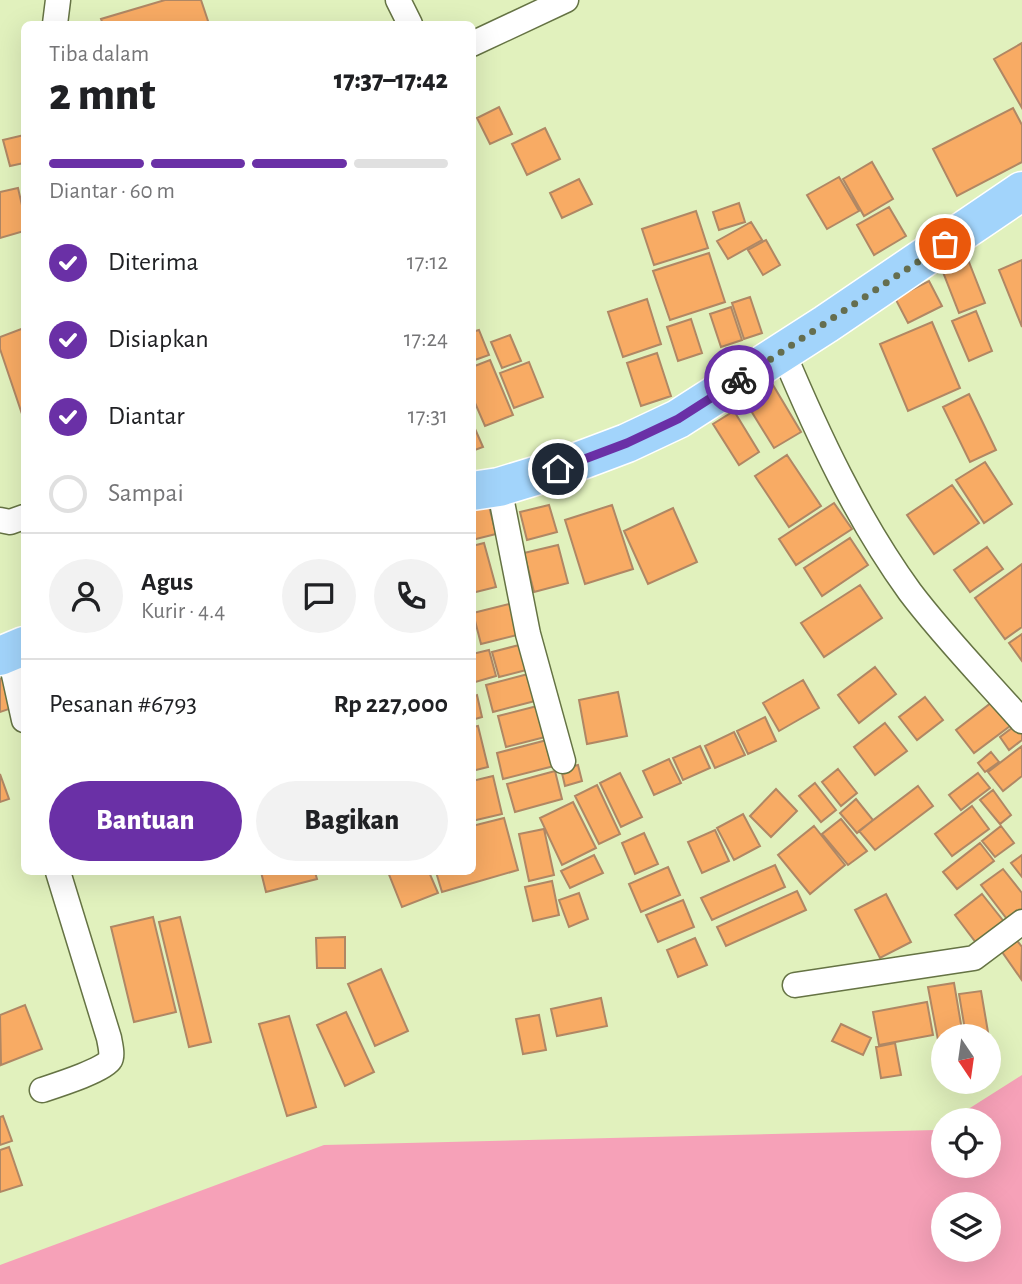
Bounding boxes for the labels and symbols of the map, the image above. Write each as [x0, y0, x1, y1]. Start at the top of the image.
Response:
pin [915, 214, 975, 274]
courier [704, 345, 774, 415]
pin [528, 439, 588, 499]
north arrow [931, 1024, 1001, 1094]

